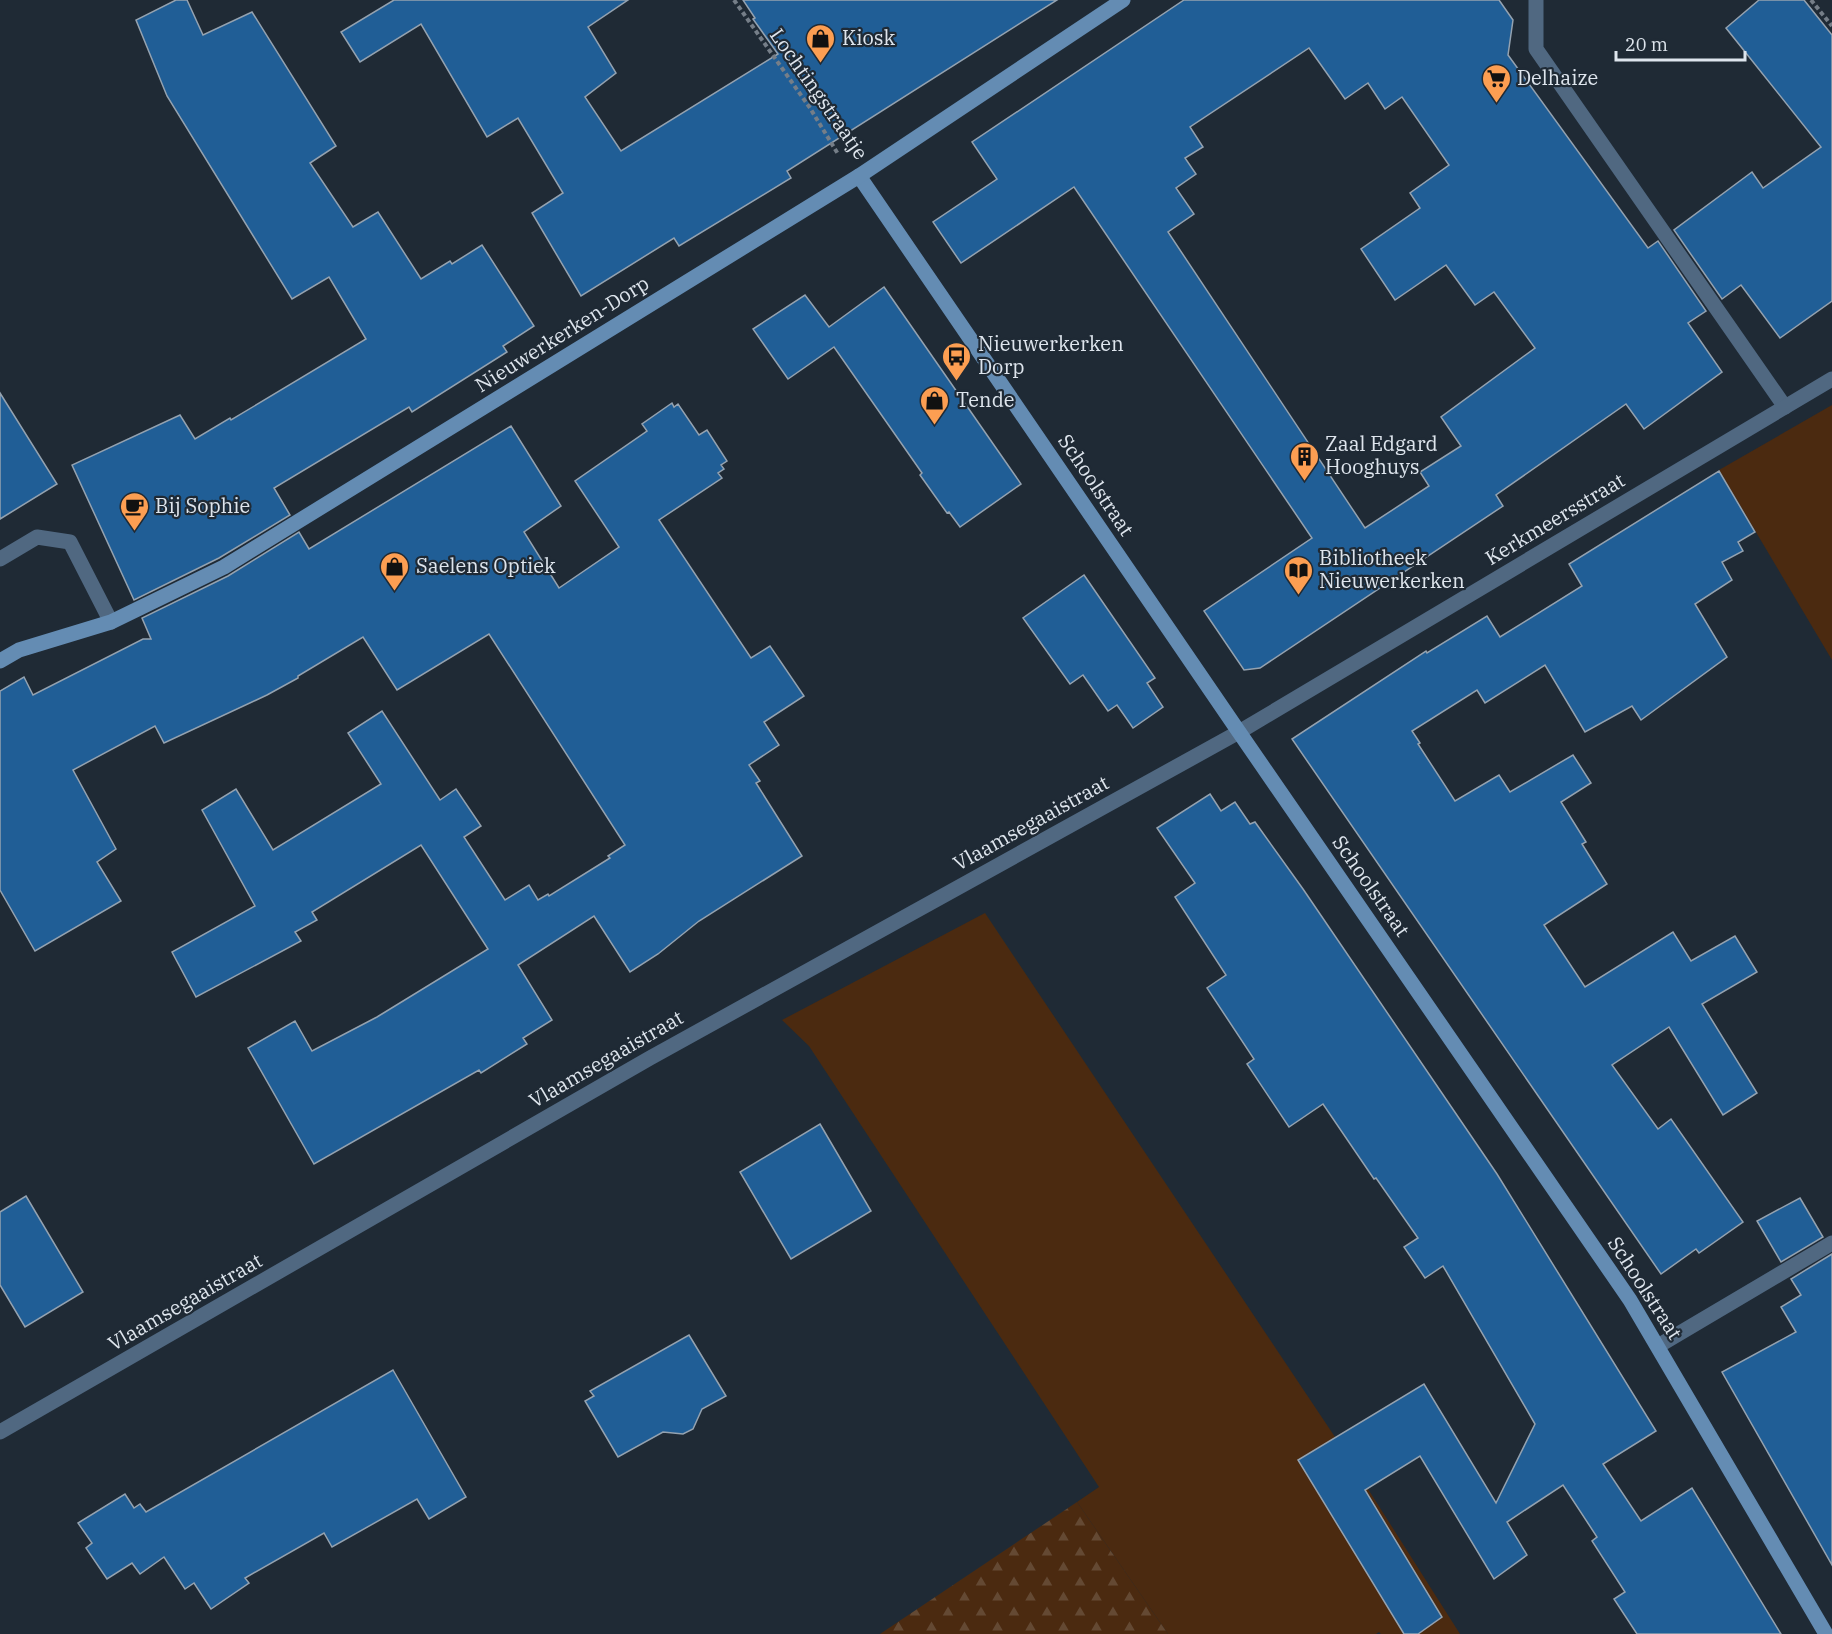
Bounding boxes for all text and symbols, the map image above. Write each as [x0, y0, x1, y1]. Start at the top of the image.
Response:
shop icon: Kiosk [805, 22, 837, 64]
street label: Lochtingstraatje [764, 23, 875, 165]
place label: Kiosk [842, 24, 895, 51]
scale bar [1616, 24, 1745, 62]
text: 20 m [1625, 33, 1668, 56]
supermarket icon: Delhaize [1480, 62, 1512, 104]
place label: Delhaize [1517, 64, 1598, 91]
street label: Nieuwerkerken-Dorp [470, 269, 654, 398]
place label: Nieuwerkerken Dorp [978, 330, 1124, 380]
bus stop icon: Nieuwerkerken Dorp [941, 340, 973, 382]
shop icon: Tende [919, 384, 951, 426]
place label: Tende [956, 386, 1015, 413]
street label: Schoolstraat [1052, 428, 1140, 541]
place label: Zaal Edgard Hooghuys [1325, 430, 1438, 480]
building icon: Zaal Edgard Hooghuys [1288, 440, 1320, 482]
street label: Kerkmeersstraat [1480, 466, 1629, 571]
cafe icon: Bij Sophie [118, 490, 150, 532]
place label: Bij Sophie [155, 492, 250, 519]
place label: Bibliotheek Nieuwerkerken [1319, 544, 1465, 594]
shop icon: Saelens Optiek [379, 550, 411, 592]
place label: Saelens Optiek [416, 552, 556, 579]
library icon: Bibliotheek Nieuwerkerken [1282, 554, 1314, 596]
street label: Vlaamsegaaistraat [948, 769, 1113, 877]
street label: Schoolstraat [1327, 830, 1416, 942]
street label: Vlaamsegaaistraat [524, 1003, 688, 1114]
street label: Schoolstraat [1602, 1231, 1689, 1344]
street label: Vlaamsegaaistraat [103, 1246, 267, 1357]

